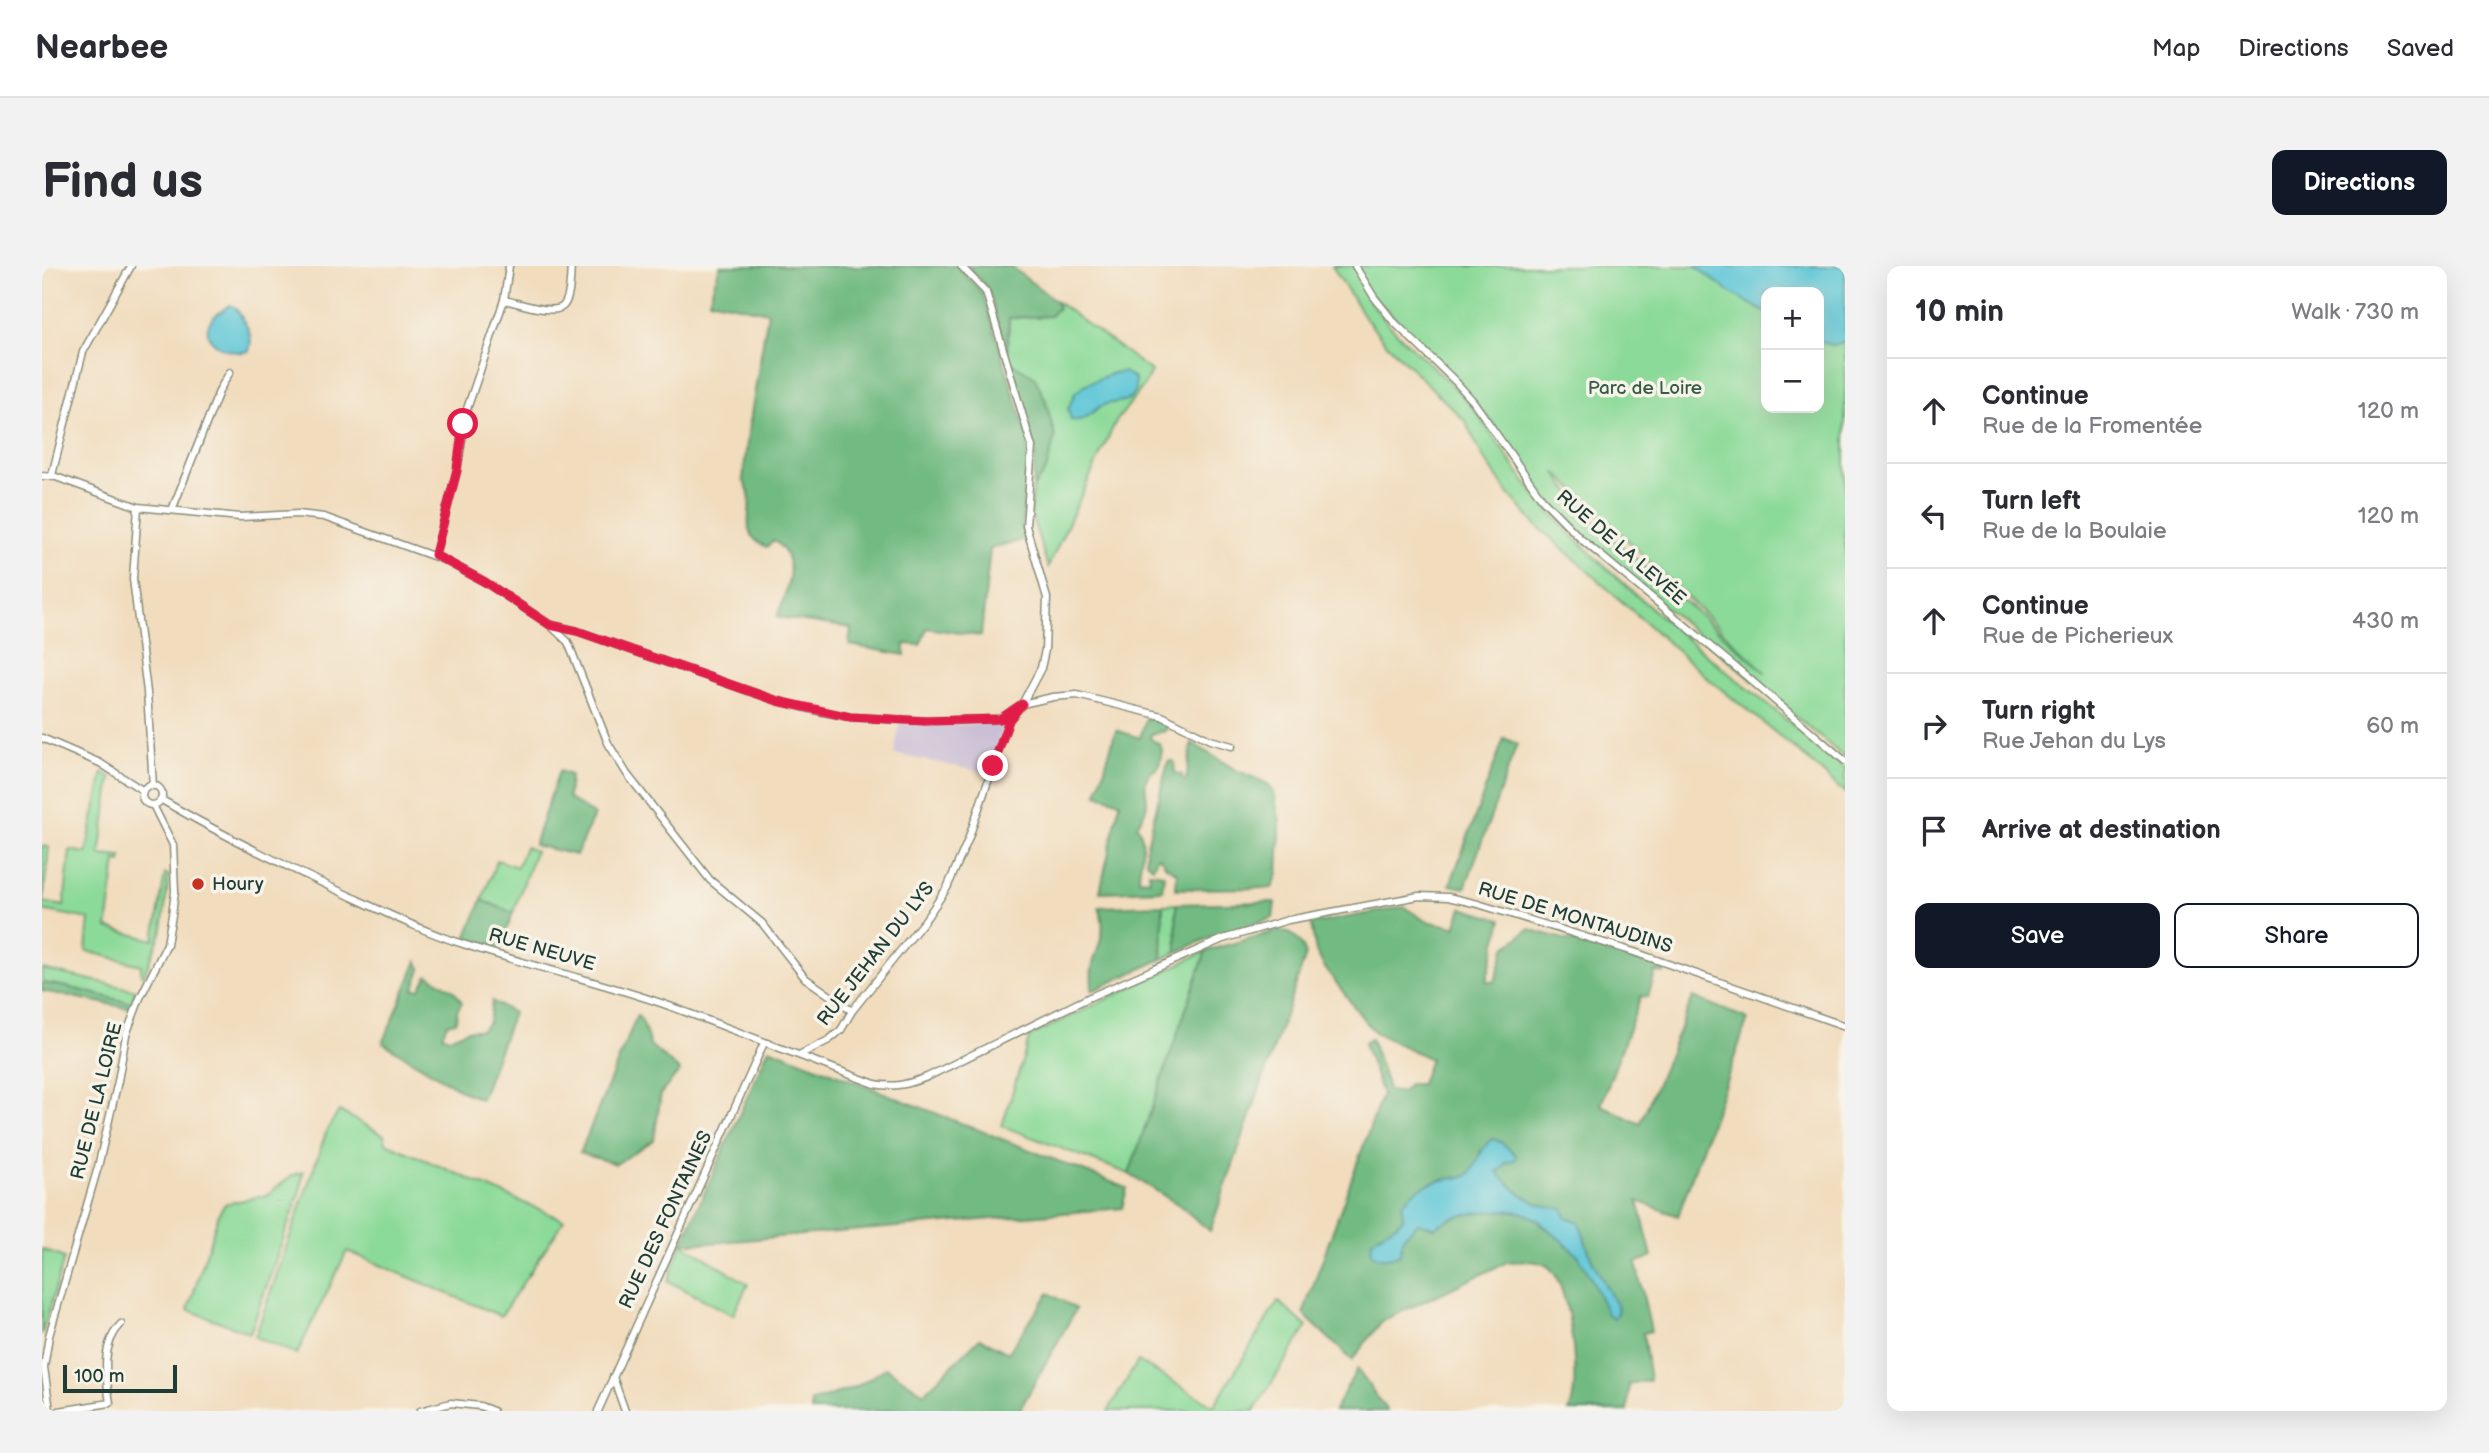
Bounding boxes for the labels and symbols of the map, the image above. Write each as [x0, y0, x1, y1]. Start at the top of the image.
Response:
park label: Parc de Loire [1588, 377, 1702, 400]
route start [447, 408, 478, 439]
street label: RUE DE LA LEVÉE [1552, 485, 1691, 610]
route end [977, 750, 1008, 781]
place label: Houry [212, 873, 264, 896]
marker: Houry [190, 876, 206, 892]
street label: RUE JEHAN DU LYS [813, 877, 939, 1031]
street label: RUE DE MONTAUDINS [1475, 878, 1675, 958]
street label: RUE NEUVE [486, 924, 598, 976]
street label: RUE DE LA LOIRE [66, 1020, 128, 1182]
street label: RUE DES FONTAINES [615, 1127, 717, 1313]
scale bar [63, 1362, 177, 1394]

